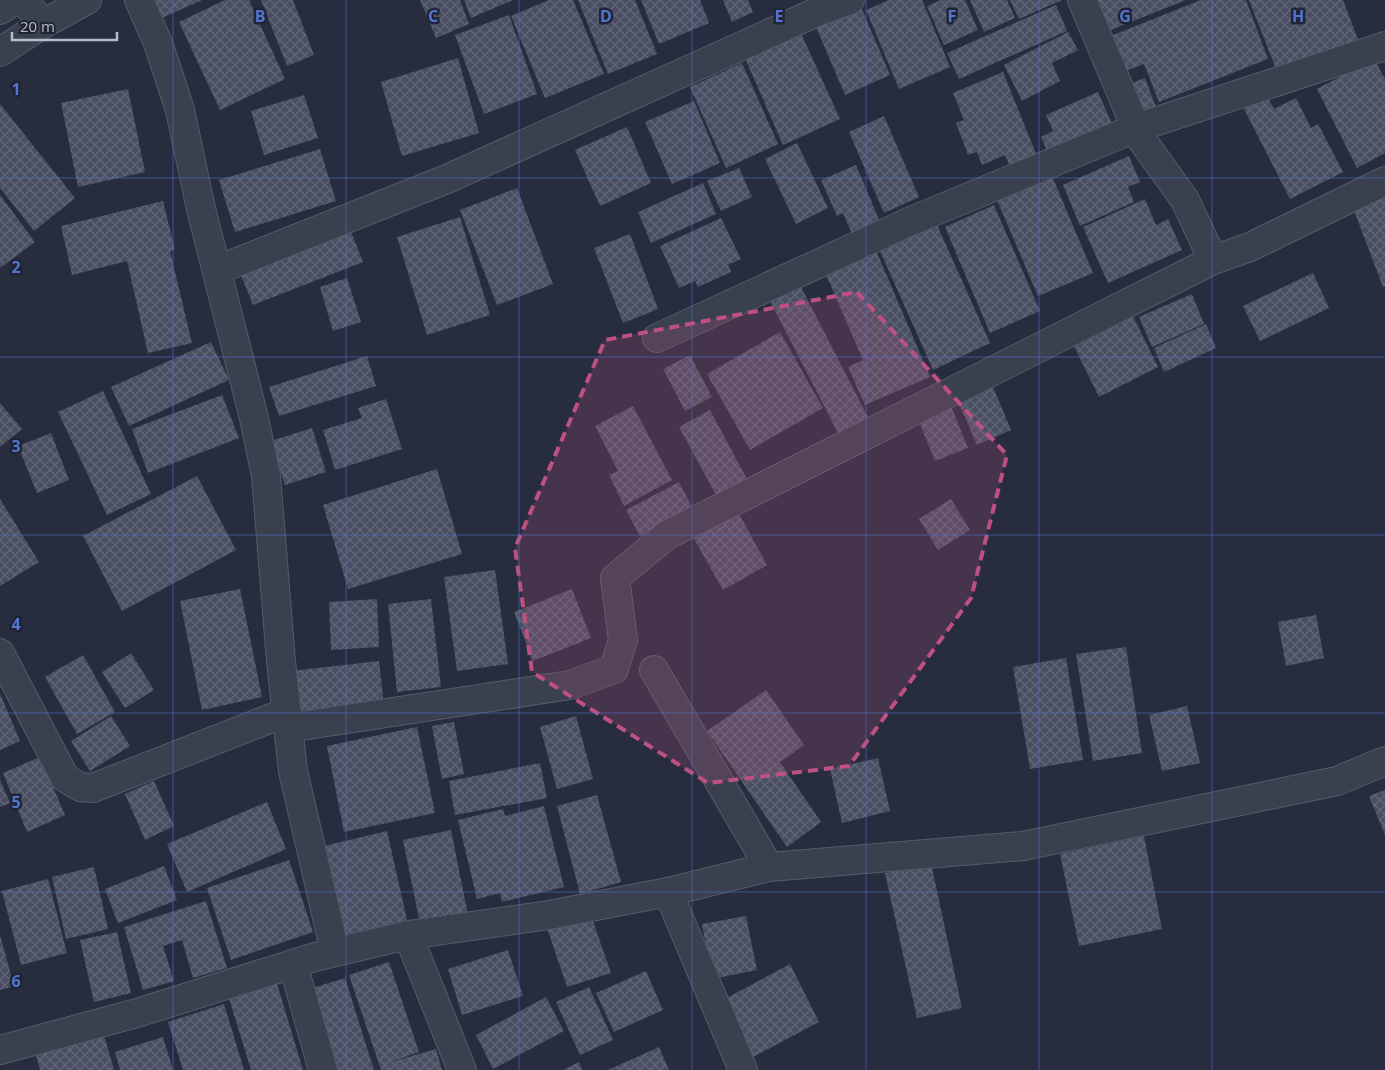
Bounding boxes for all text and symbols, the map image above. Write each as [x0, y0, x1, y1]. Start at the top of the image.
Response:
text: B [255, 5, 265, 27]
text: C [428, 5, 438, 27]
text: D [600, 5, 612, 27]
text: E [775, 5, 784, 27]
text: F [948, 5, 956, 27]
text: G [1119, 5, 1131, 27]
text: H [1292, 5, 1304, 27]
scale bar [12, 10, 118, 42]
text: 20 m [20, 16, 55, 36]
text: 1 [11, 78, 21, 100]
text: 2 [11, 256, 21, 278]
text: 3 [11, 435, 21, 457]
text: 4 [11, 613, 21, 635]
text: 5 [11, 791, 21, 813]
text: 6 [11, 970, 21, 992]

